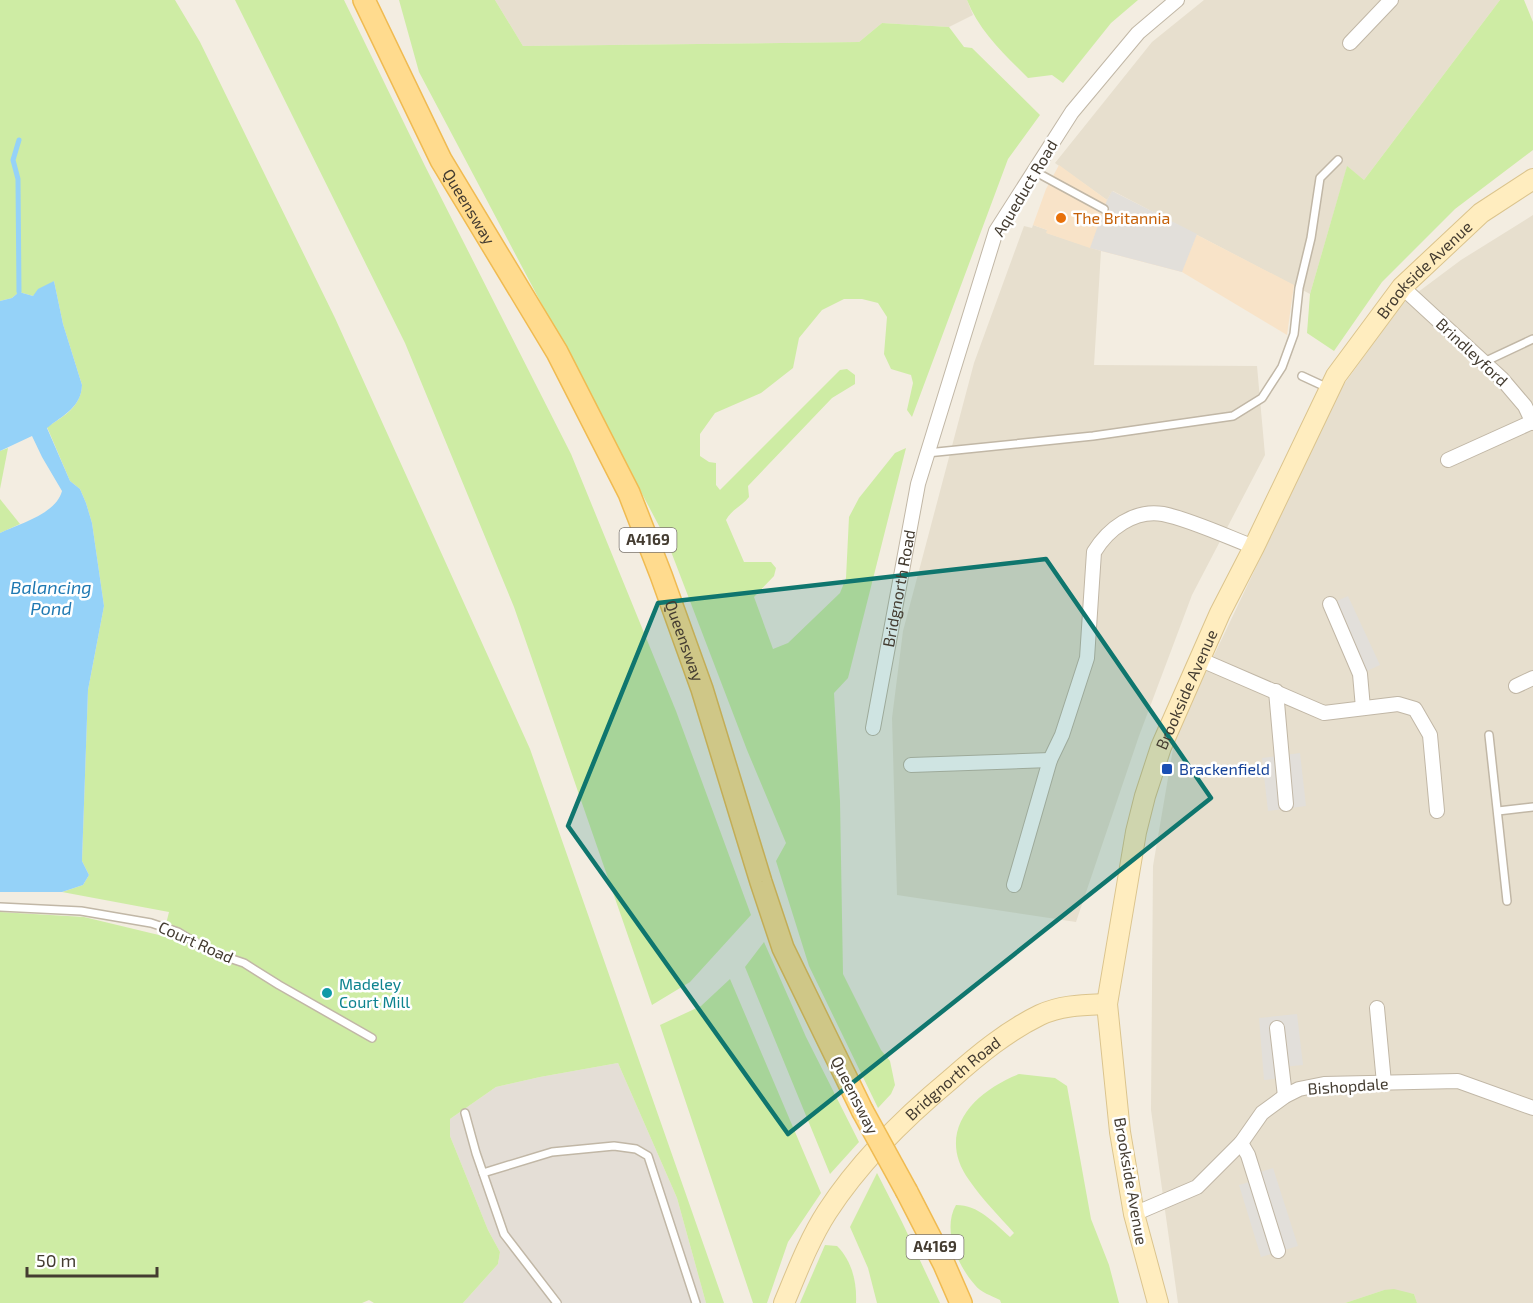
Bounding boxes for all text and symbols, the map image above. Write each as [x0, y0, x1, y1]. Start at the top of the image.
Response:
street label: Aqueduct Road [988, 136, 1061, 240]
street label: Queensway [439, 165, 500, 248]
place label: The Britannia [1073, 208, 1170, 227]
marker: The Britannia [1054, 211, 1068, 225]
street label: Brookside Avenue [1372, 217, 1476, 322]
street label: Brindleyford [1433, 314, 1512, 390]
road number: A4169 [620, 528, 676, 552]
street label: Bridgnorth Road [878, 528, 918, 649]
water label: Balancing Pond [10, 576, 92, 619]
street label: Queensway [661, 597, 709, 684]
street label: Brookside Avenue [1151, 626, 1221, 752]
place label: Brackenfield [1179, 759, 1270, 778]
marker: Brackenfield [1160, 762, 1174, 776]
street label: Court Road [156, 917, 237, 967]
place label: Madeley Court Mill [339, 974, 410, 1011]
marker: Madeley Court Mill [320, 986, 334, 1000]
street label: Bridgnorth Road [901, 1032, 1004, 1124]
street label: Queensway [827, 1053, 883, 1138]
street label: Bishopdale [1307, 1073, 1389, 1098]
street label: Brookside Avenue [1111, 1116, 1152, 1246]
road number: A4169 [906, 1235, 964, 1259]
scale bar [27, 1240, 158, 1278]
text: 50 m [36, 1249, 76, 1271]

